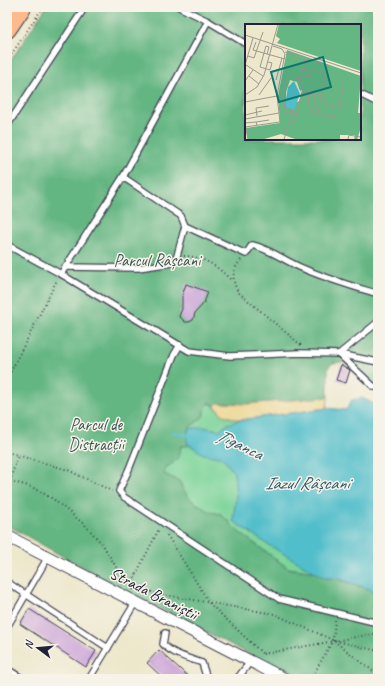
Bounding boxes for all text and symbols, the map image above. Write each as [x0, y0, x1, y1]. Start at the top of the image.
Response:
inset map [245, 24, 361, 140]
park label: Parcul Râșcani [114, 250, 202, 271]
park label: Parcul de Distracții [68, 414, 126, 455]
water label: Țîganca [214, 424, 268, 465]
water label: Iazul Râșcani [265, 472, 354, 494]
street label: Strada Braniștii [106, 562, 203, 625]
north arrow [18, 628, 58, 668]
text: N [21, 638, 37, 650]

